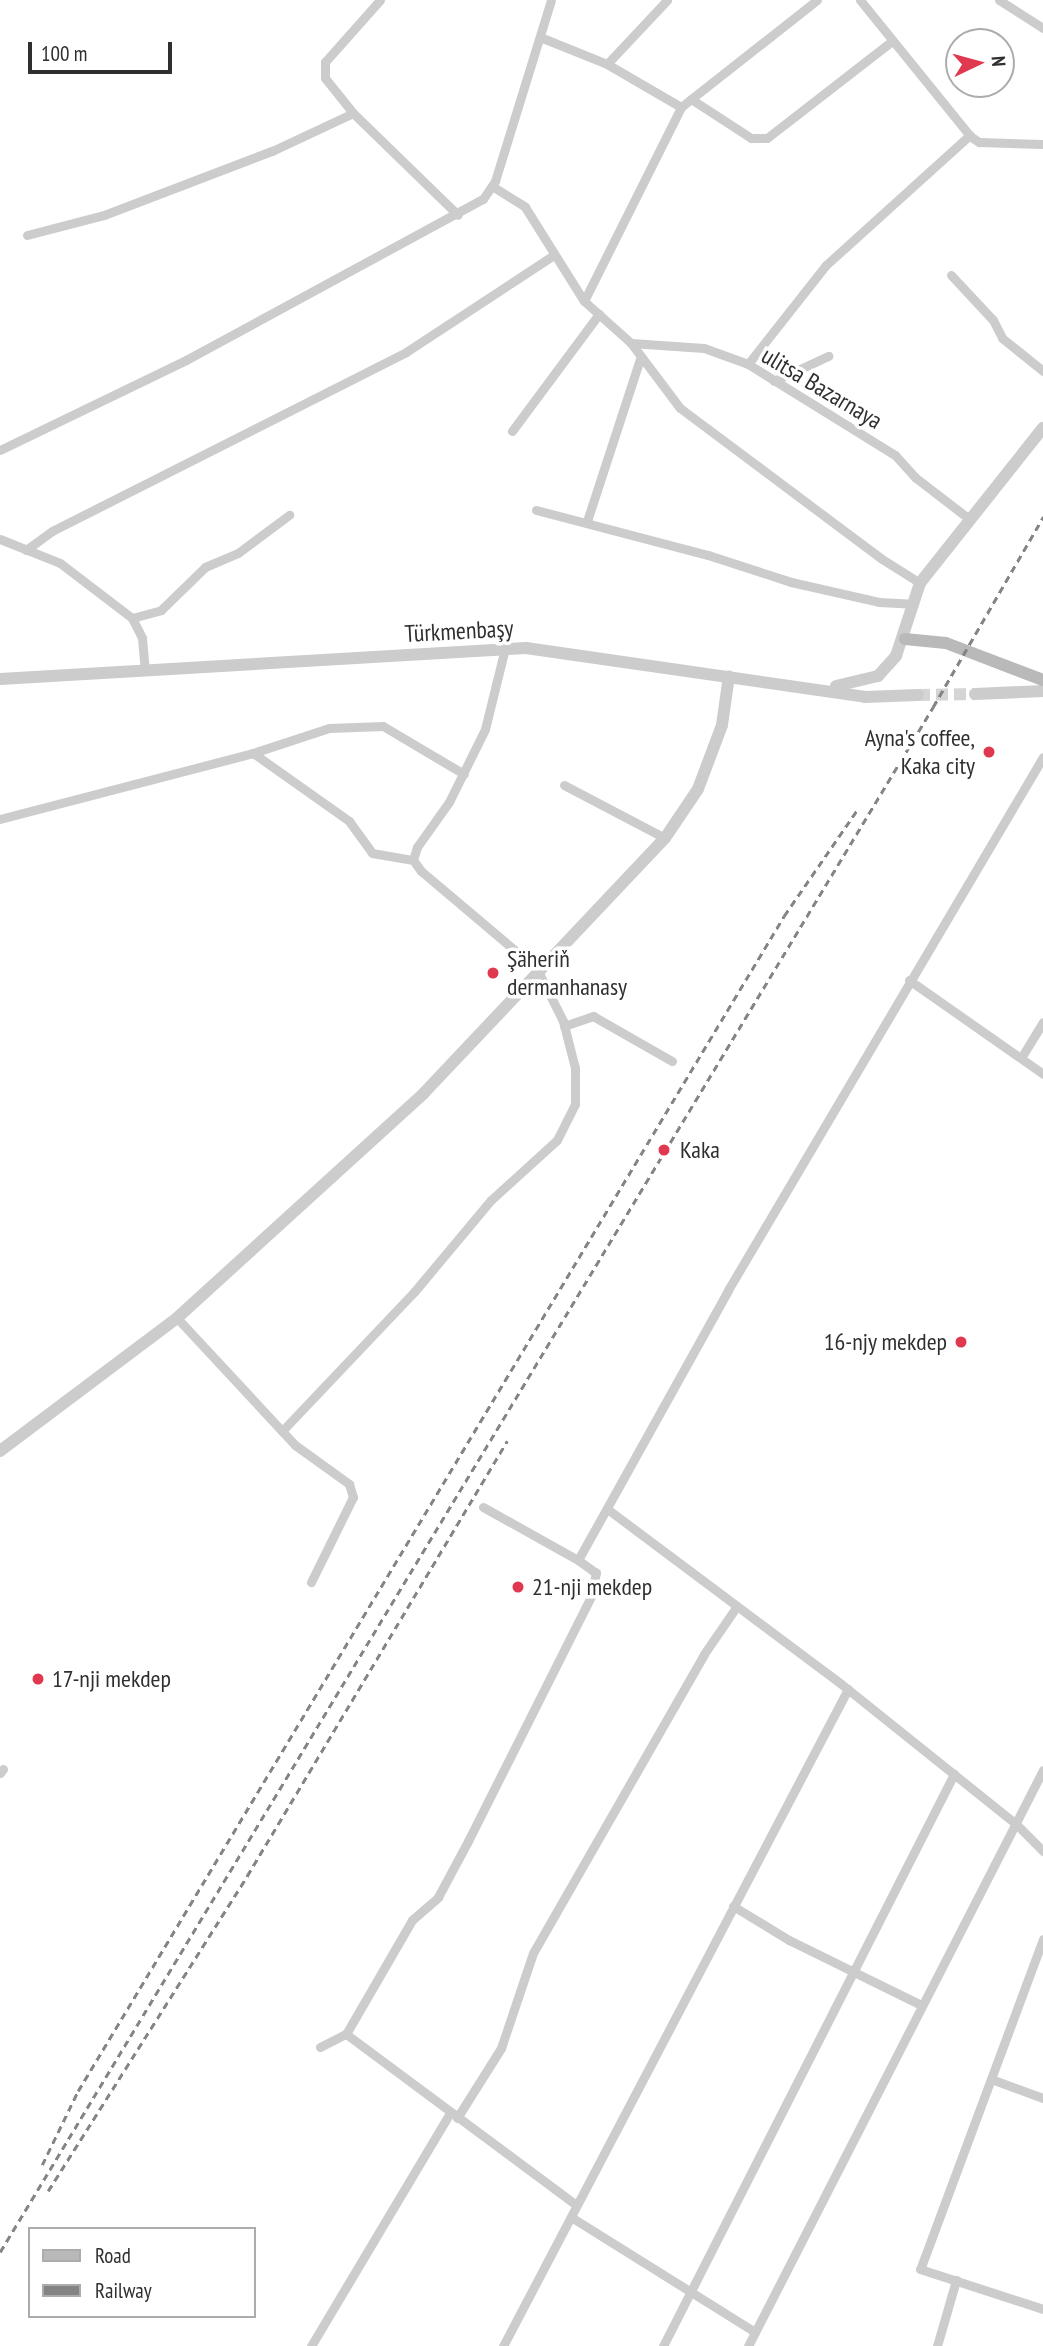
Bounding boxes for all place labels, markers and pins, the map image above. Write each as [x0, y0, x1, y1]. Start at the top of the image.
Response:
place label: Ayna's coffee, Kaka city [865, 724, 975, 780]
marker: Ayna's coffee, Kaka city [981, 744, 997, 760]
place label: Şäheriň dermanhanasy [507, 945, 627, 1001]
marker: Şäheriň dermanhanasy [485, 965, 501, 981]
place label: Kaka [680, 1136, 720, 1164]
marker: Kaka [654, 1140, 674, 1160]
place label: 16-njy mekdep [823, 1328, 947, 1356]
marker: 16-njy mekdep [953, 1334, 969, 1350]
place label: 21-nji mekdep [532, 1573, 652, 1601]
marker: 21-nji mekdep [510, 1579, 526, 1595]
place label: 17-nji mekdep [52, 1665, 171, 1693]
marker: 17-nji mekdep [30, 1671, 46, 1687]

